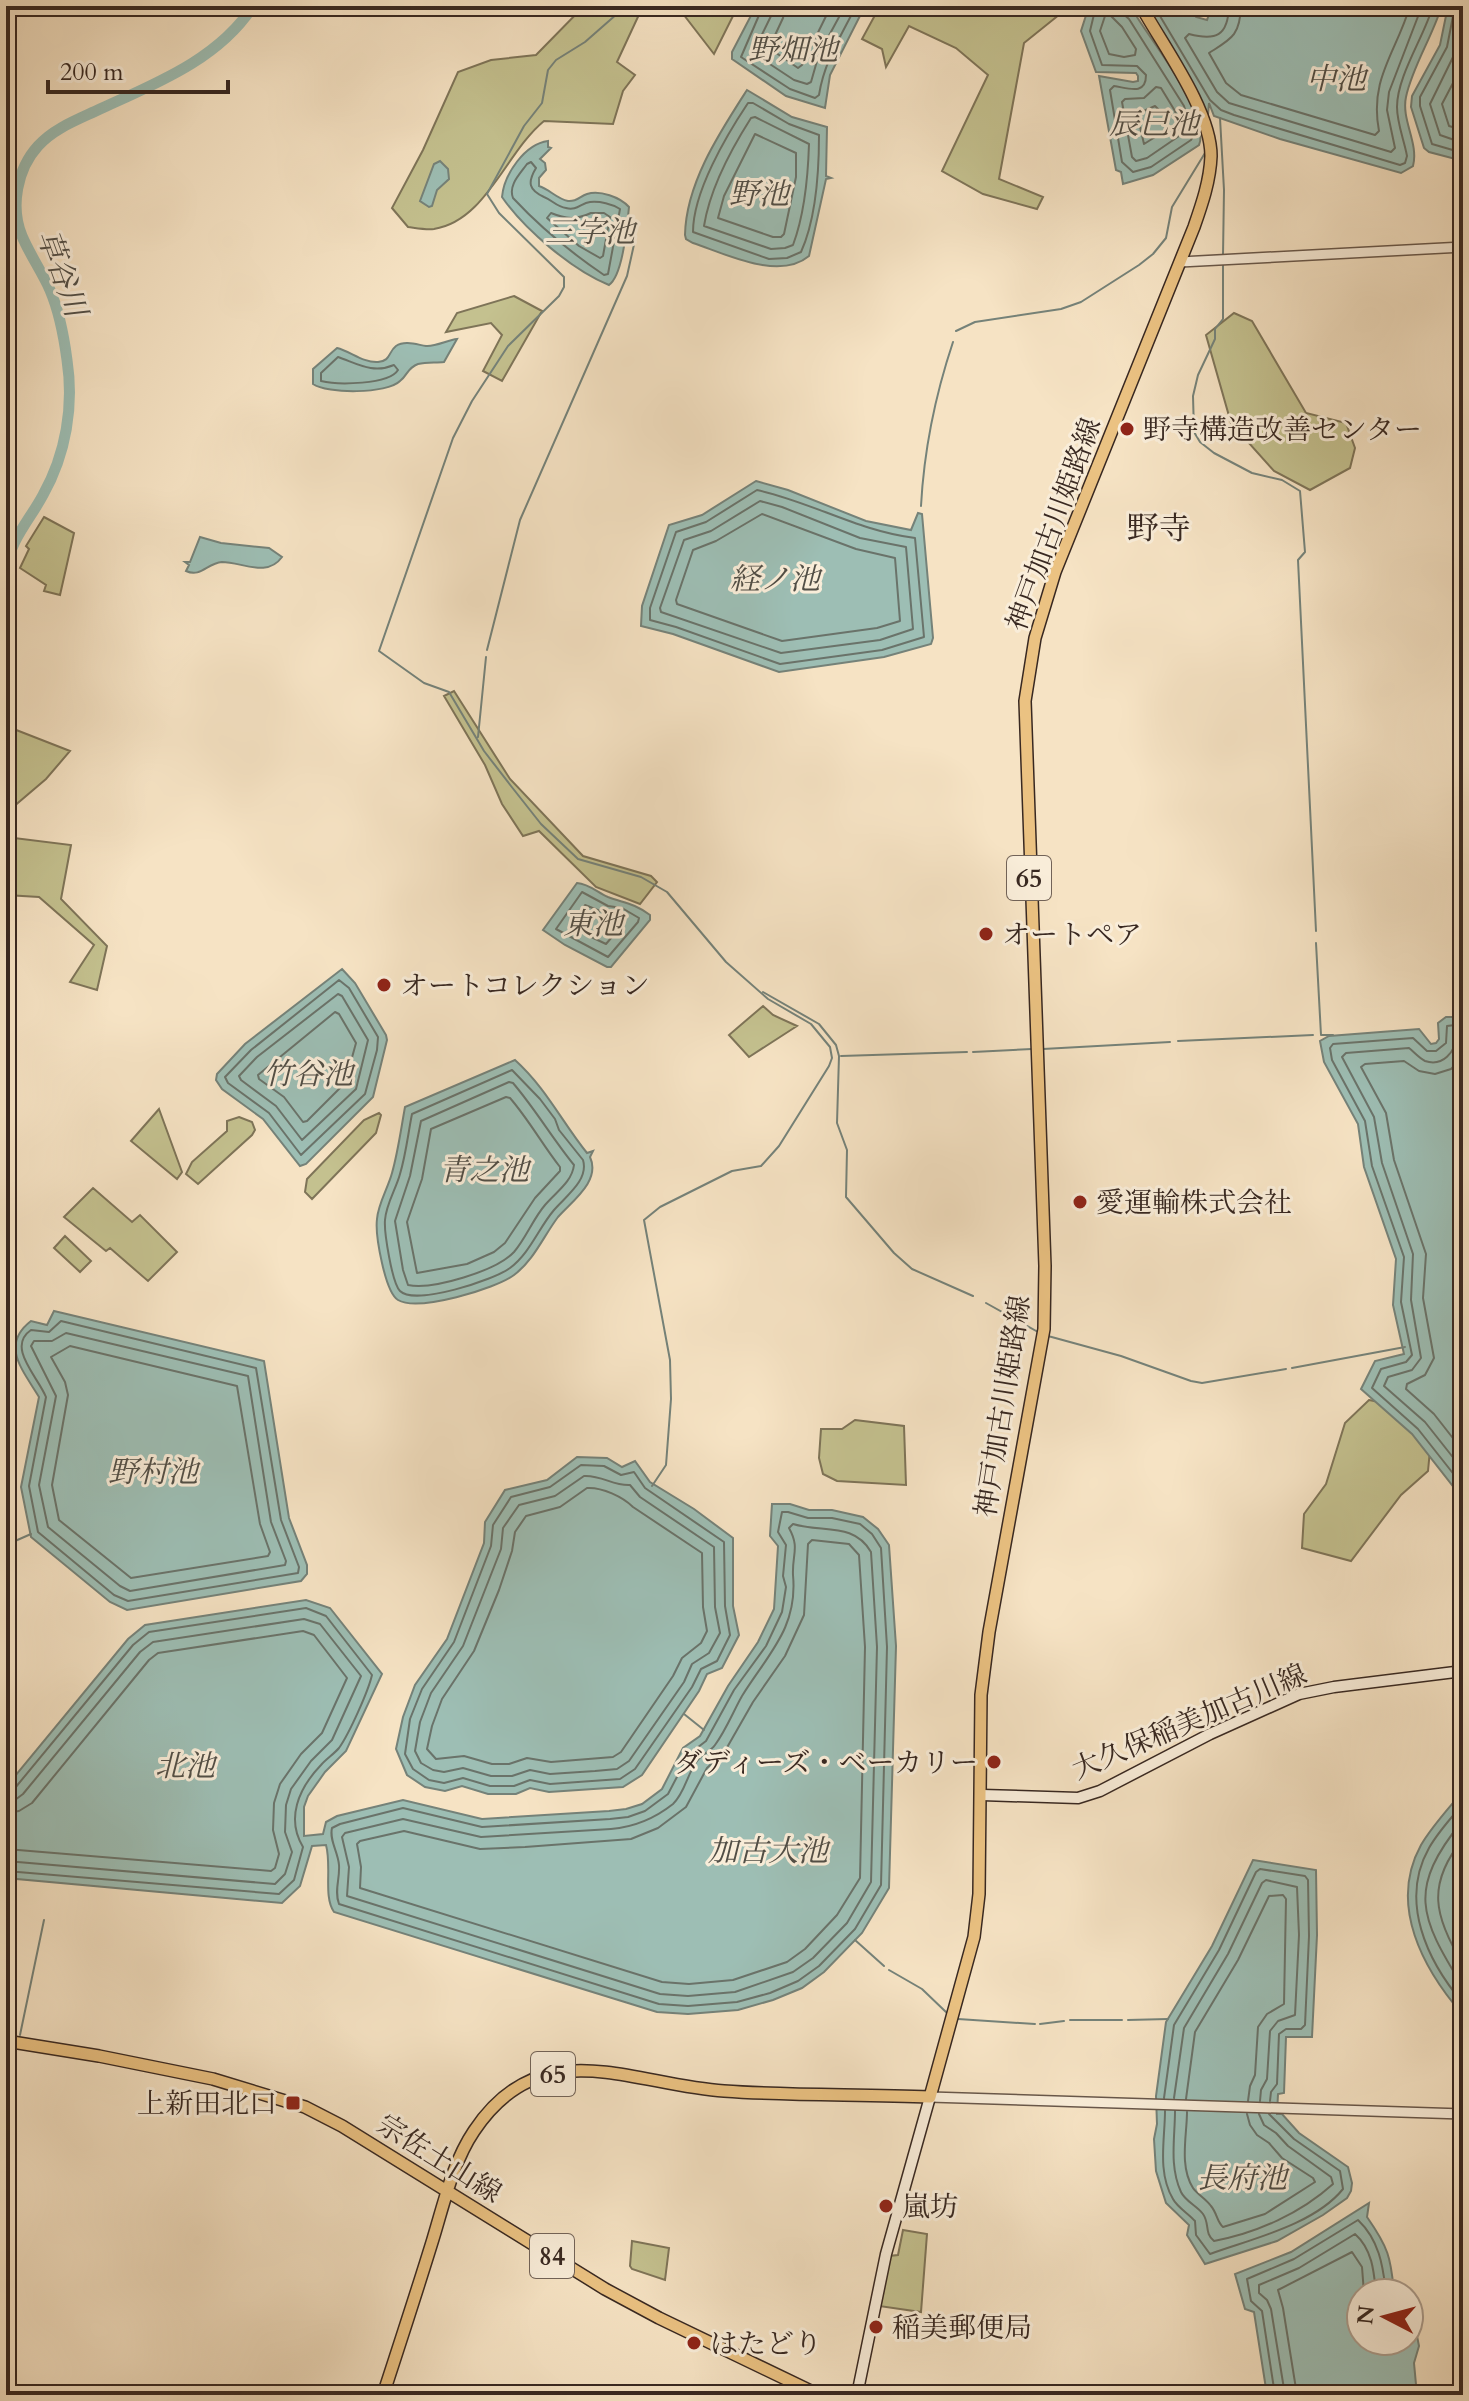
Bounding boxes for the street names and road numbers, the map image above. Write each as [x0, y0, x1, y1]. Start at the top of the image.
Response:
street label: 神戸加古川姫路線 [998, 413, 1110, 636]
road number: 65 [1007, 856, 1051, 900]
street label: 神戸加古川姫路線 [967, 1293, 1039, 1520]
street label: 大久保稲美加古川線 [1066, 1655, 1313, 1789]
road number: 65 [531, 2052, 575, 2096]
street label: 宗佐土山線 [370, 2106, 509, 2212]
road number: 84 [530, 2234, 574, 2278]

